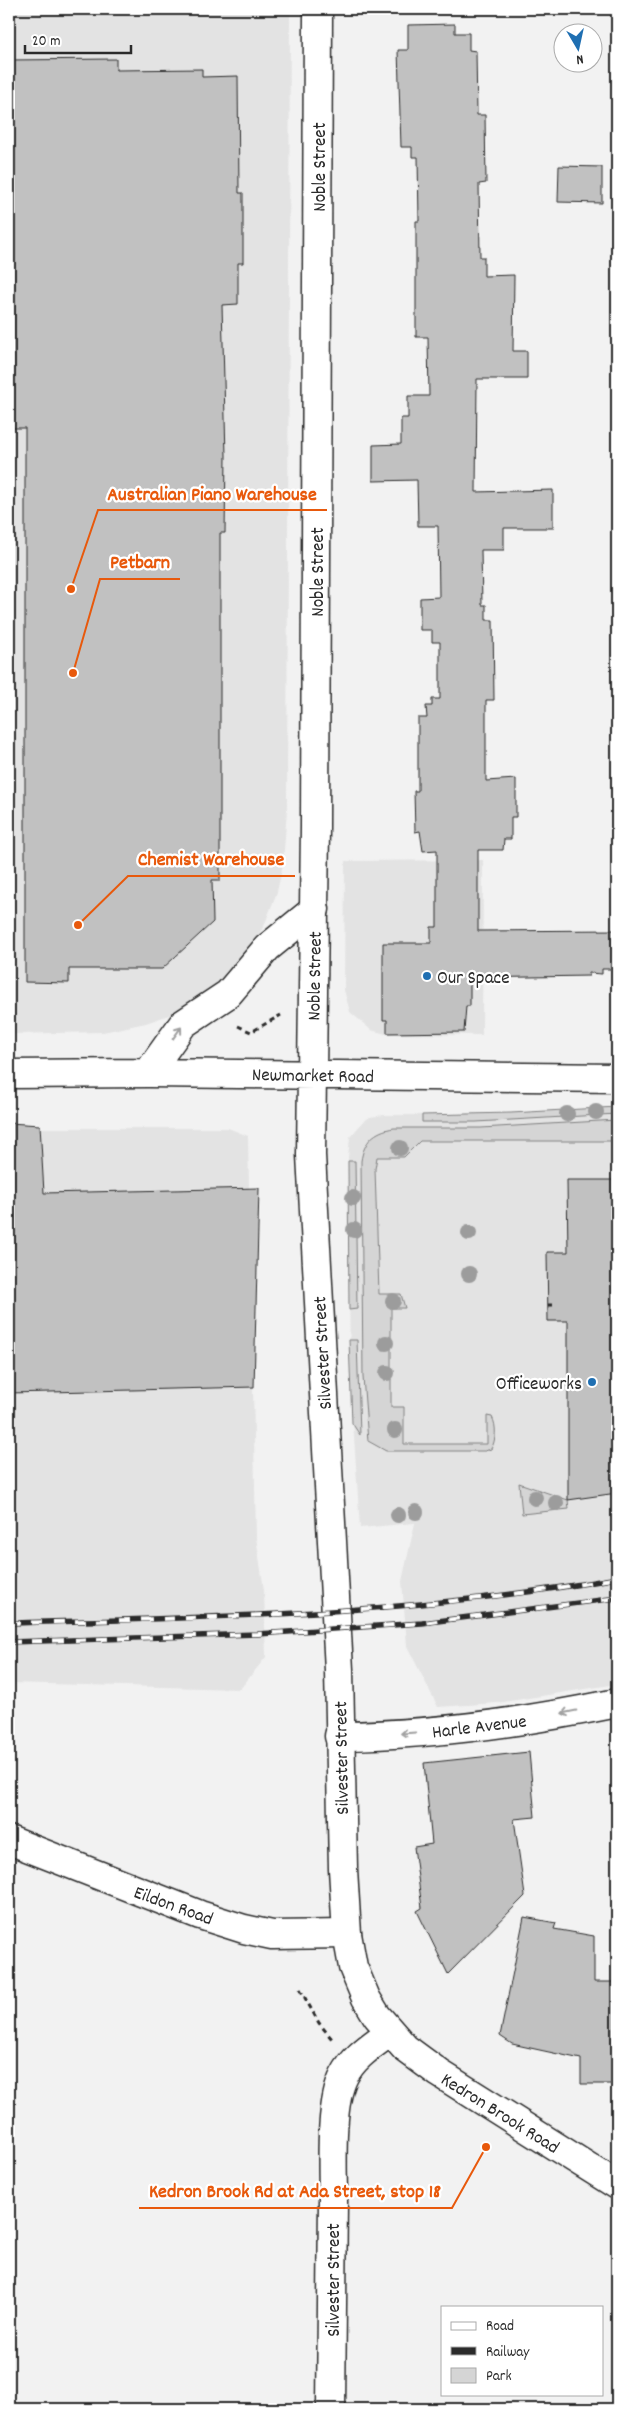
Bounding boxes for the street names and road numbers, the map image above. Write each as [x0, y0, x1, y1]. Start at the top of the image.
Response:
street label: Noble Street [308, 122, 335, 212]
street label: Noble Street [306, 527, 333, 617]
street label: Noble Street [302, 931, 331, 1021]
street label: Newmarket Road [252, 1063, 374, 1092]
street label: Silvester Street [308, 1295, 341, 1410]
street label: Silvester Street [329, 1701, 358, 1815]
street label: Harle Avenue [431, 1709, 528, 1748]
street label: Eildon Road [129, 1880, 216, 1934]
street label: Kedron Brook Road [435, 2068, 564, 2162]
street label: Silvester Street [322, 2223, 349, 2337]

